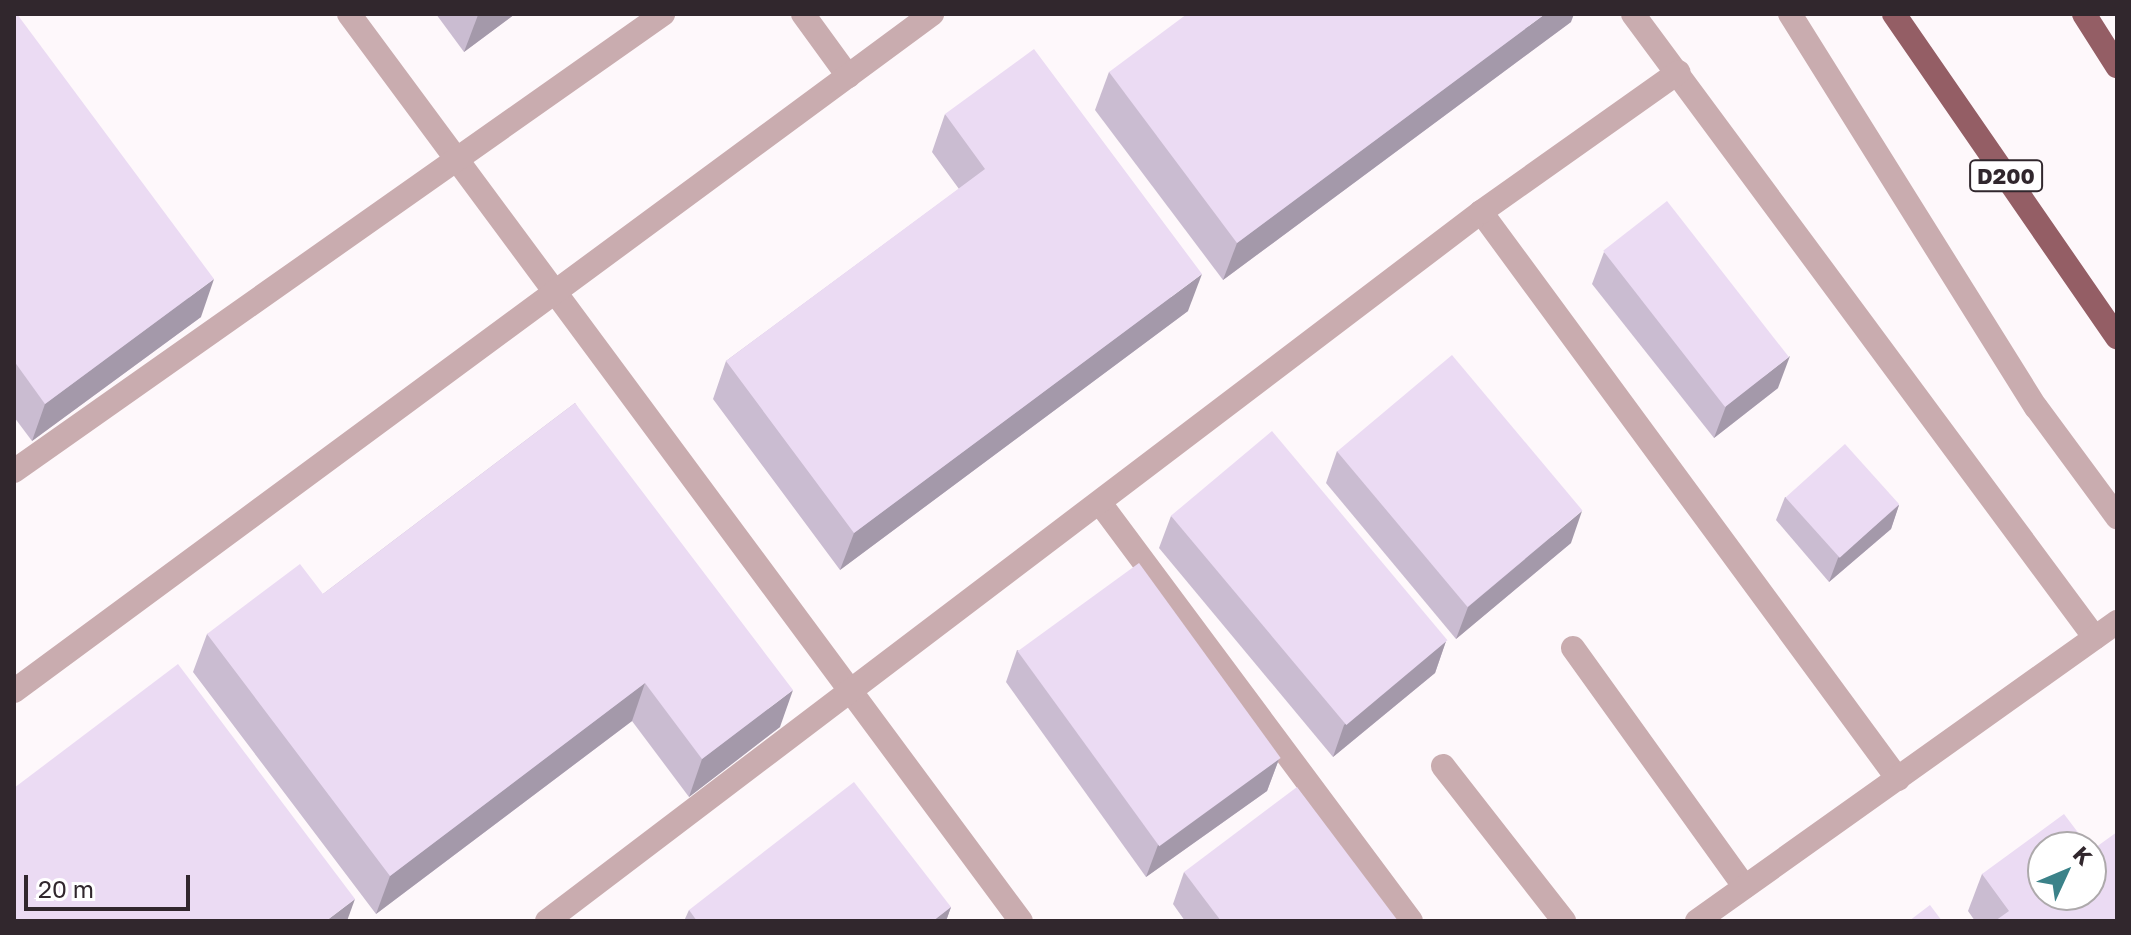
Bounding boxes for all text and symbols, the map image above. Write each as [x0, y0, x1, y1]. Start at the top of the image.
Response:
road number: D200 [1968, 158, 2044, 194]
north arrow [2027, 831, 2107, 911]
text: K [2068, 840, 2098, 870]
scale bar [28, 859, 194, 909]
text: 20 m [38, 874, 94, 903]

